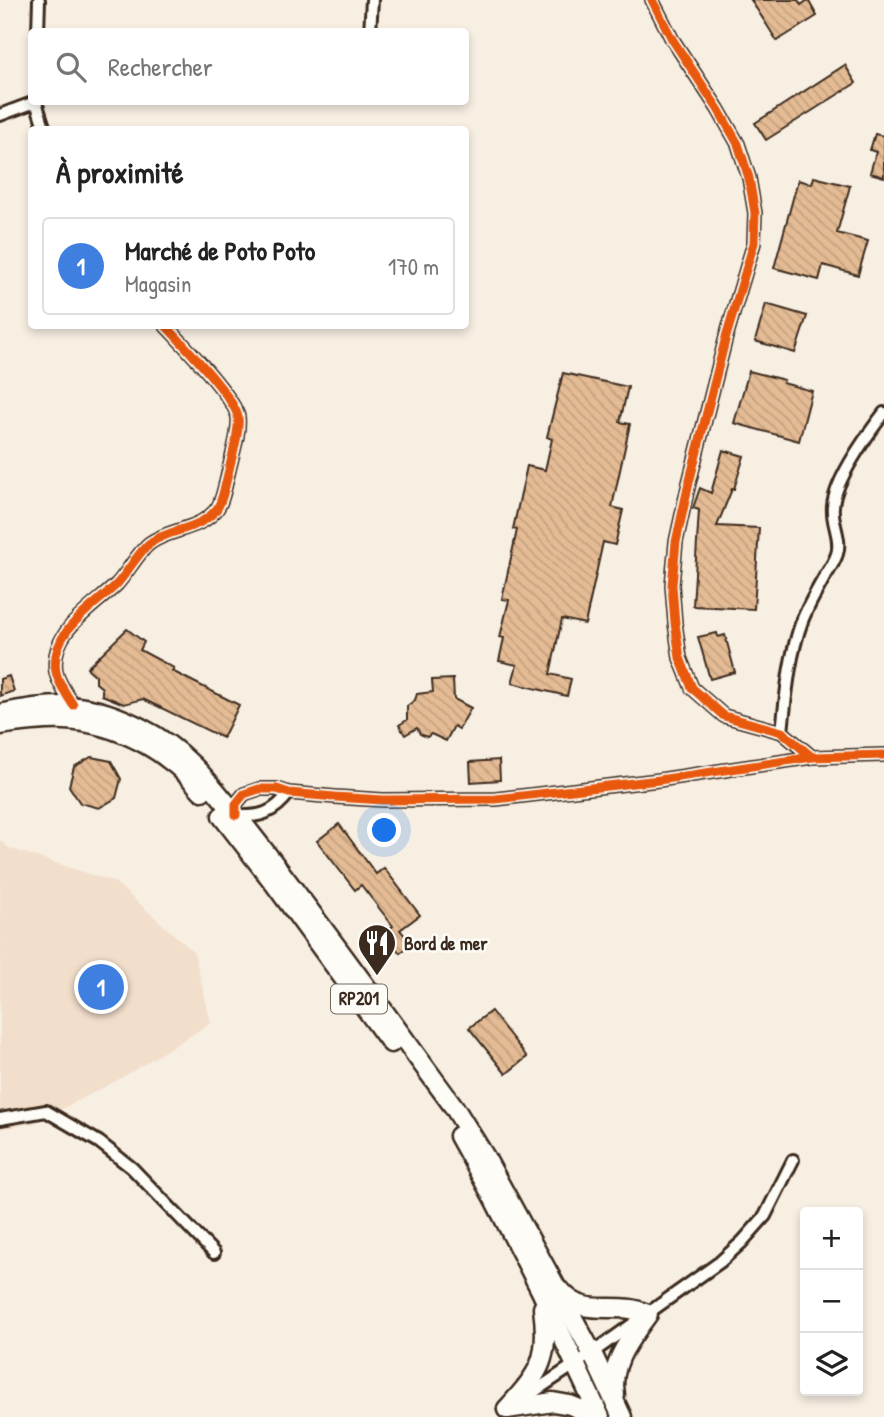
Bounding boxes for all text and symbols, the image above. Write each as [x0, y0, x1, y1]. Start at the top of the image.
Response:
search box [28, 28, 469, 105]
icon: search [52, 48, 90, 86]
text: Rechercher [108, 49, 213, 84]
text: À proximité [56, 152, 184, 192]
text: Marché de Poto Poto [125, 233, 315, 268]
text: 1 [77, 251, 85, 282]
text: 170 m [388, 251, 439, 282]
text: Magasin [125, 268, 191, 299]
your location [367, 813, 401, 847]
restaurant icon: Bord de mer [356, 922, 398, 977]
place label: Bord de mer [404, 930, 488, 956]
pin: 1 [78, 961, 124, 1013]
road number: RP201 [331, 984, 387, 1014]
map controls [800, 1207, 863, 1396]
button: + [800, 1207, 863, 1270]
button: − [800, 1270, 863, 1333]
button: layers [800, 1333, 863, 1396]

